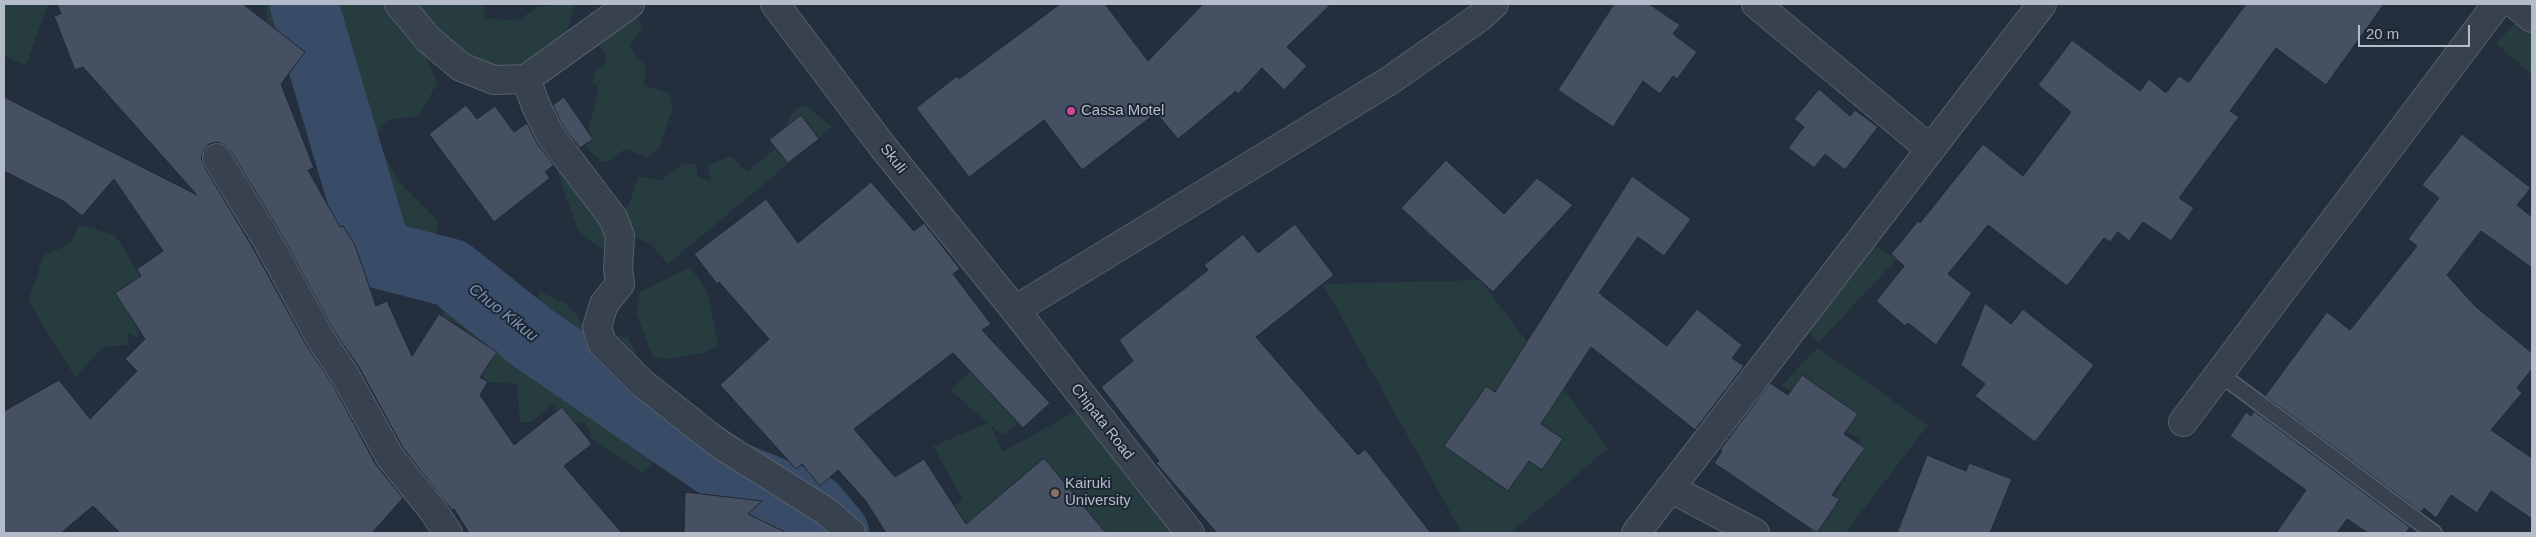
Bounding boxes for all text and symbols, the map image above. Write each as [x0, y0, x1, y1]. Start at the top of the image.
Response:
scale bar [2361, 15, 2474, 47]
text: 20 m [2366, 25, 2399, 42]
place label: Cassa Motel [1081, 102, 1164, 120]
marker: Cassa Motel [1065, 105, 1077, 117]
street label: Skuli [876, 141, 910, 177]
water label: Chuo Kikuu [464, 280, 542, 346]
street label: Chipata Road [1067, 380, 1137, 464]
place label: Kairuki University [1065, 475, 1131, 510]
marker: Kairuki University [1049, 487, 1061, 499]

